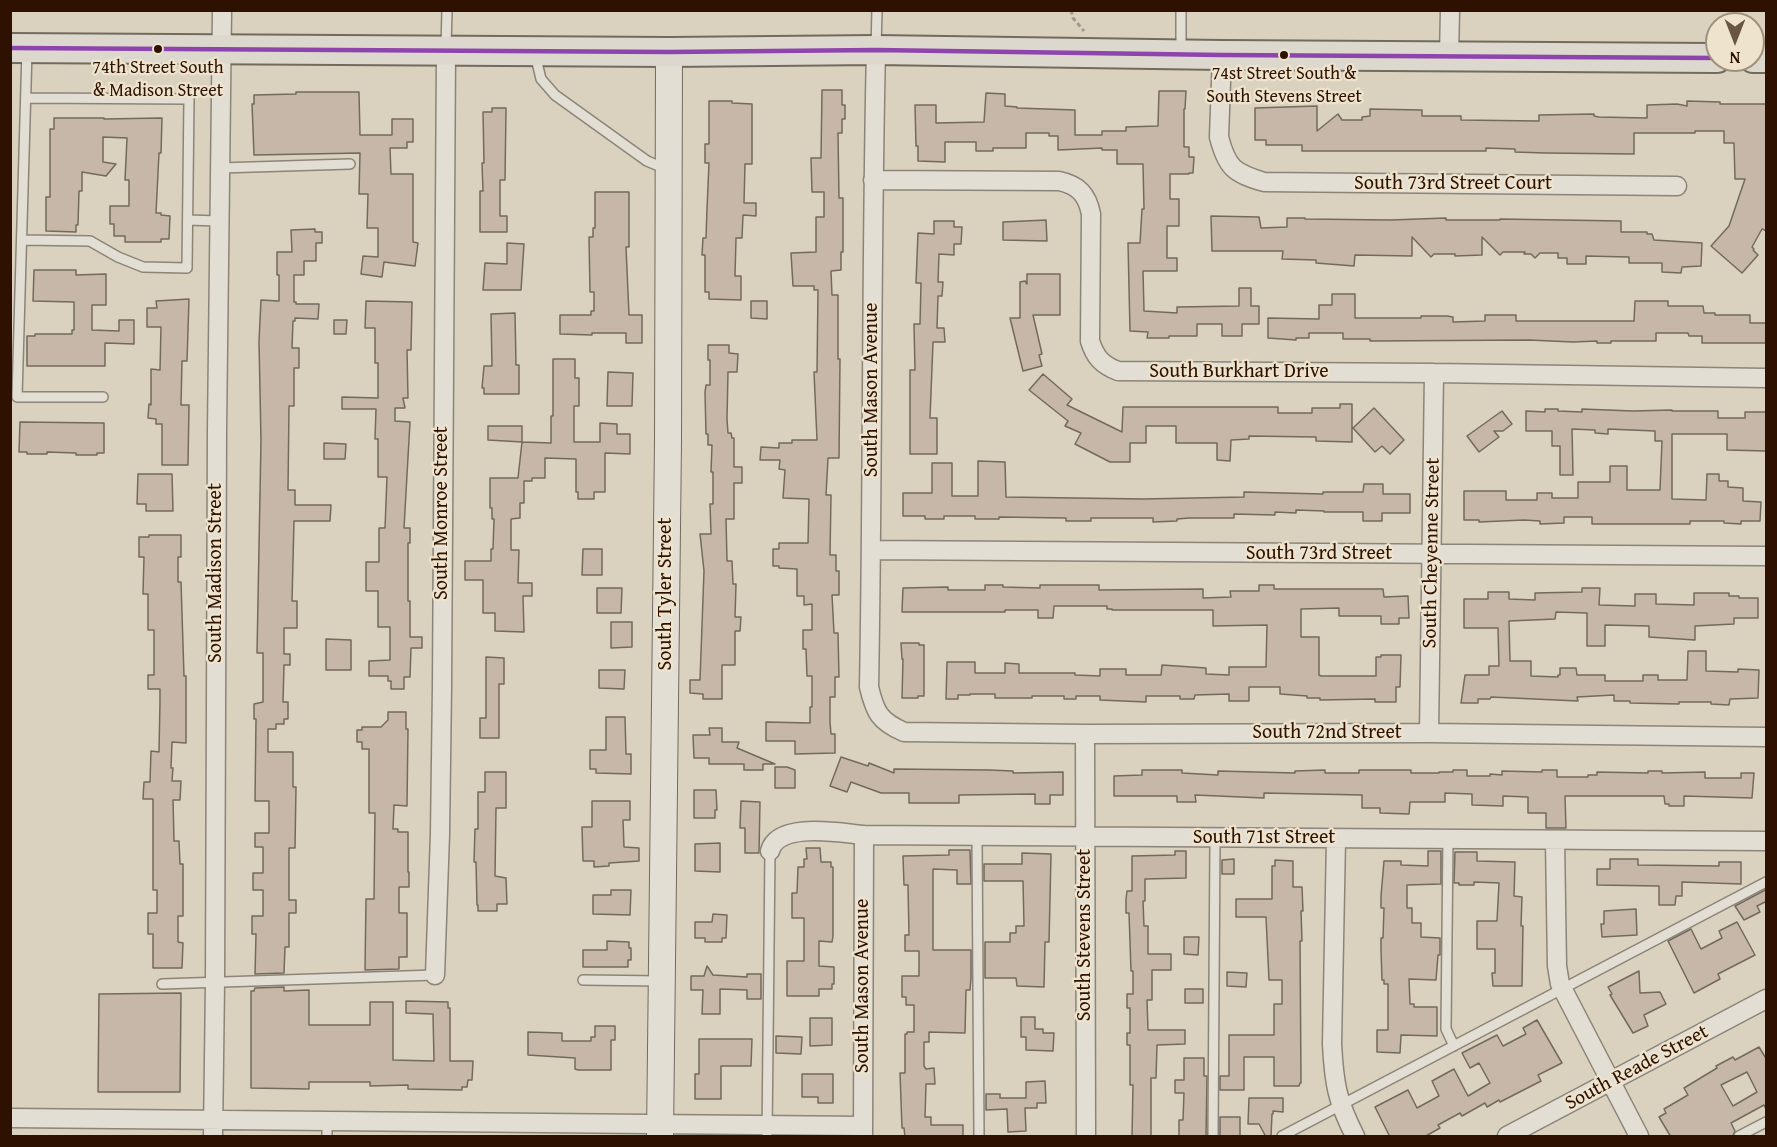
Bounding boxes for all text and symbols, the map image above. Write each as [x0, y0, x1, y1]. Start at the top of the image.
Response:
north arrow [1705, 12, 1765, 72]
marker: 74th Street South & Madison Street [152, 43, 164, 55]
text: N [1730, 46, 1740, 70]
marker: 74st Street South & South Stevens Street [1278, 49, 1290, 61]
place label: 74th Street South & Madison Street [92, 57, 224, 100]
place label: 74st Street South & South Stevens Street [1206, 63, 1362, 106]
street label: South 73rd Street Court [1354, 172, 1552, 196]
street label: South Mason Avenue [860, 303, 884, 477]
street label: South Burkhart Drive [1149, 360, 1329, 384]
street label: South Monroe Street [430, 426, 454, 600]
street label: South Cheyenne Street [1418, 457, 1446, 649]
street label: South Madison Street [204, 483, 228, 663]
street label: South Tyler Street [654, 518, 678, 670]
street label: South 73rd Street [1246, 542, 1392, 566]
street label: South 72nd Street [1252, 721, 1402, 745]
street label: South 71st Street [1193, 826, 1335, 850]
street label: South Stevens Street [1073, 849, 1097, 1021]
street label: South Mason Avenue [851, 899, 875, 1073]
street label: South Reade Street [1561, 1020, 1713, 1116]

